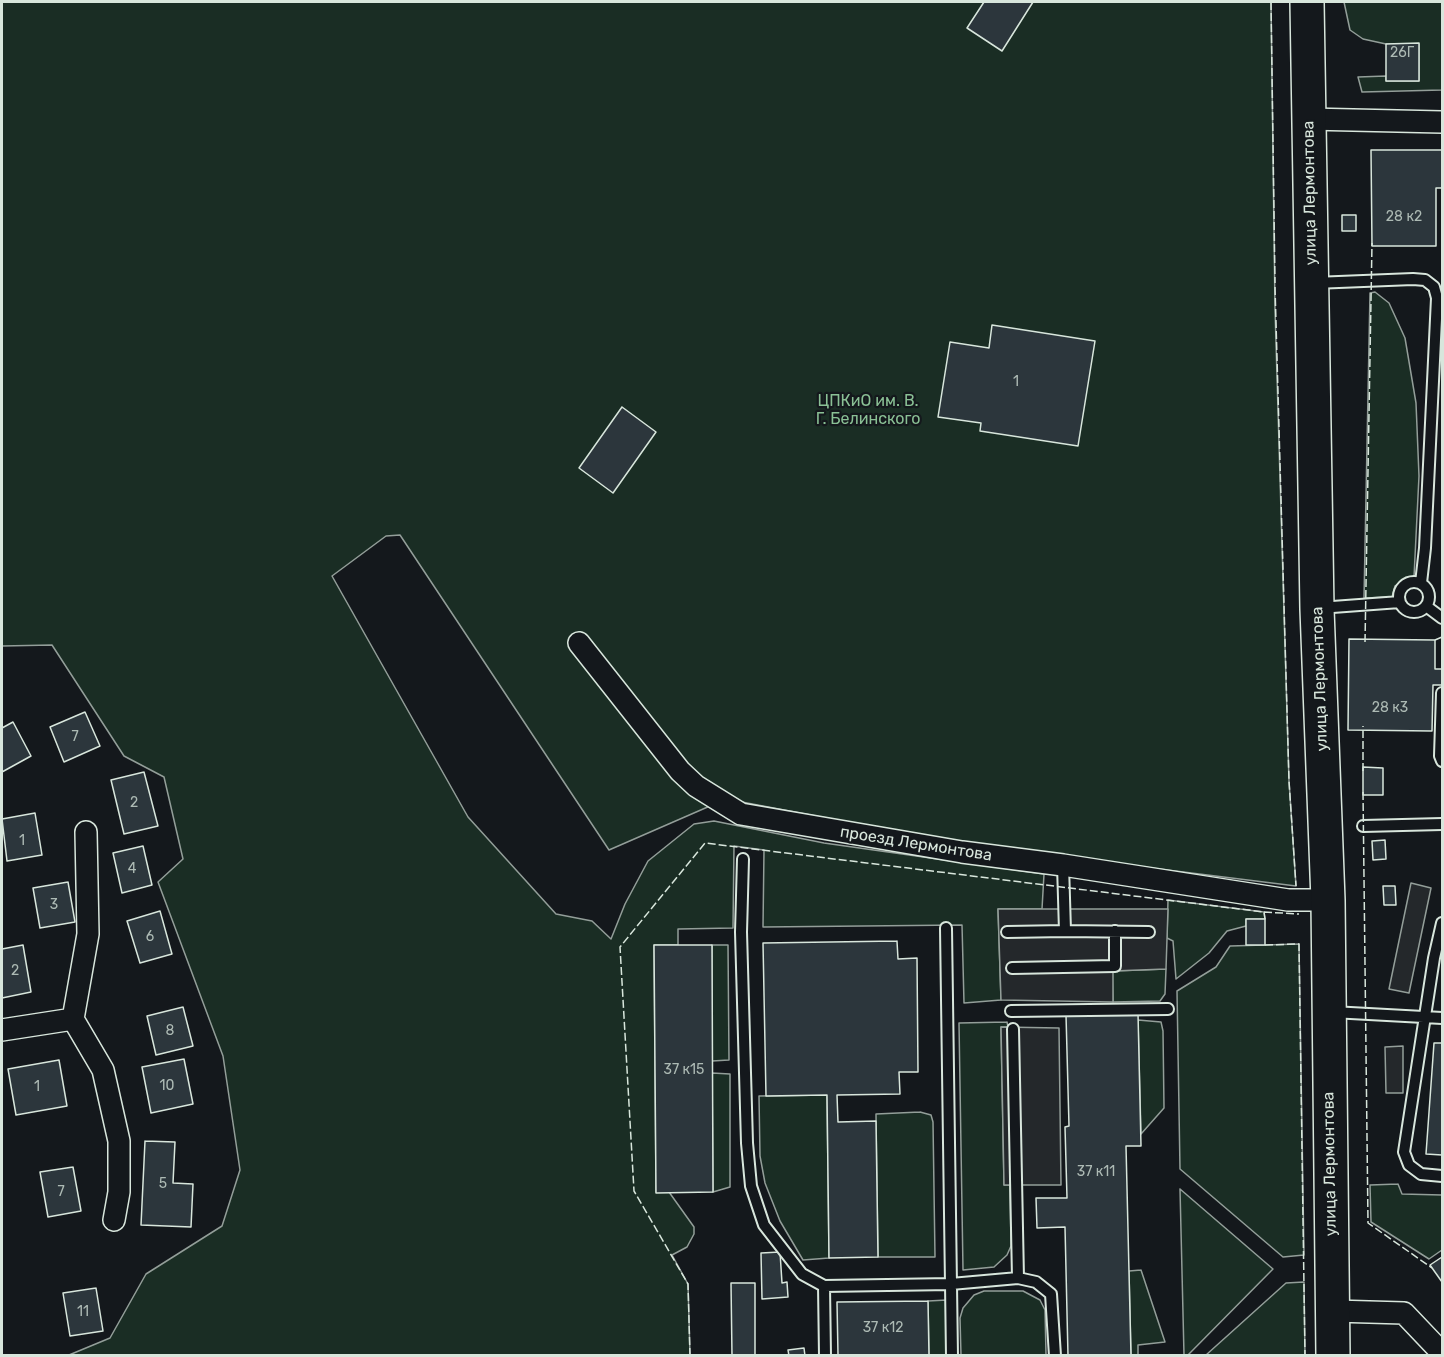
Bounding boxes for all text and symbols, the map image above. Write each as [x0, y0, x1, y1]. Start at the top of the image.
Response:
house number: 26Г [1390, 45, 1414, 61]
street label: улица Лермонтова [1299, 120, 1321, 266]
house number: 28 к2 [1386, 209, 1422, 225]
house number: 1 [1013, 374, 1019, 390]
park label: ЦПКиО им. В. Г. Белинского [816, 391, 920, 429]
street label: улица Лермонтова [1308, 606, 1332, 752]
house number: 28 к3 [1372, 700, 1408, 716]
house number: 7 [71, 729, 79, 745]
house number: 2 [130, 795, 138, 811]
street label: проезд Лермонтова [839, 822, 993, 866]
house number: 1 [19, 833, 25, 849]
house number: 4 [128, 861, 136, 877]
house number: 3 [50, 897, 58, 913]
house number: 6 [146, 929, 154, 945]
house number: 2 [11, 963, 19, 979]
house number: 8 [166, 1023, 174, 1039]
house number: 37 к15 [664, 1062, 704, 1078]
house number: 10 [160, 1078, 174, 1094]
house number: 1 [34, 1079, 40, 1095]
street label: улица Лермонтова [1319, 1091, 1341, 1237]
house number: 37 к11 [1077, 1164, 1115, 1180]
house number: 5 [159, 1176, 167, 1192]
house number: 7 [57, 1184, 65, 1200]
house number: 11 [77, 1304, 89, 1320]
house number: 37 к12 [863, 1320, 903, 1336]

